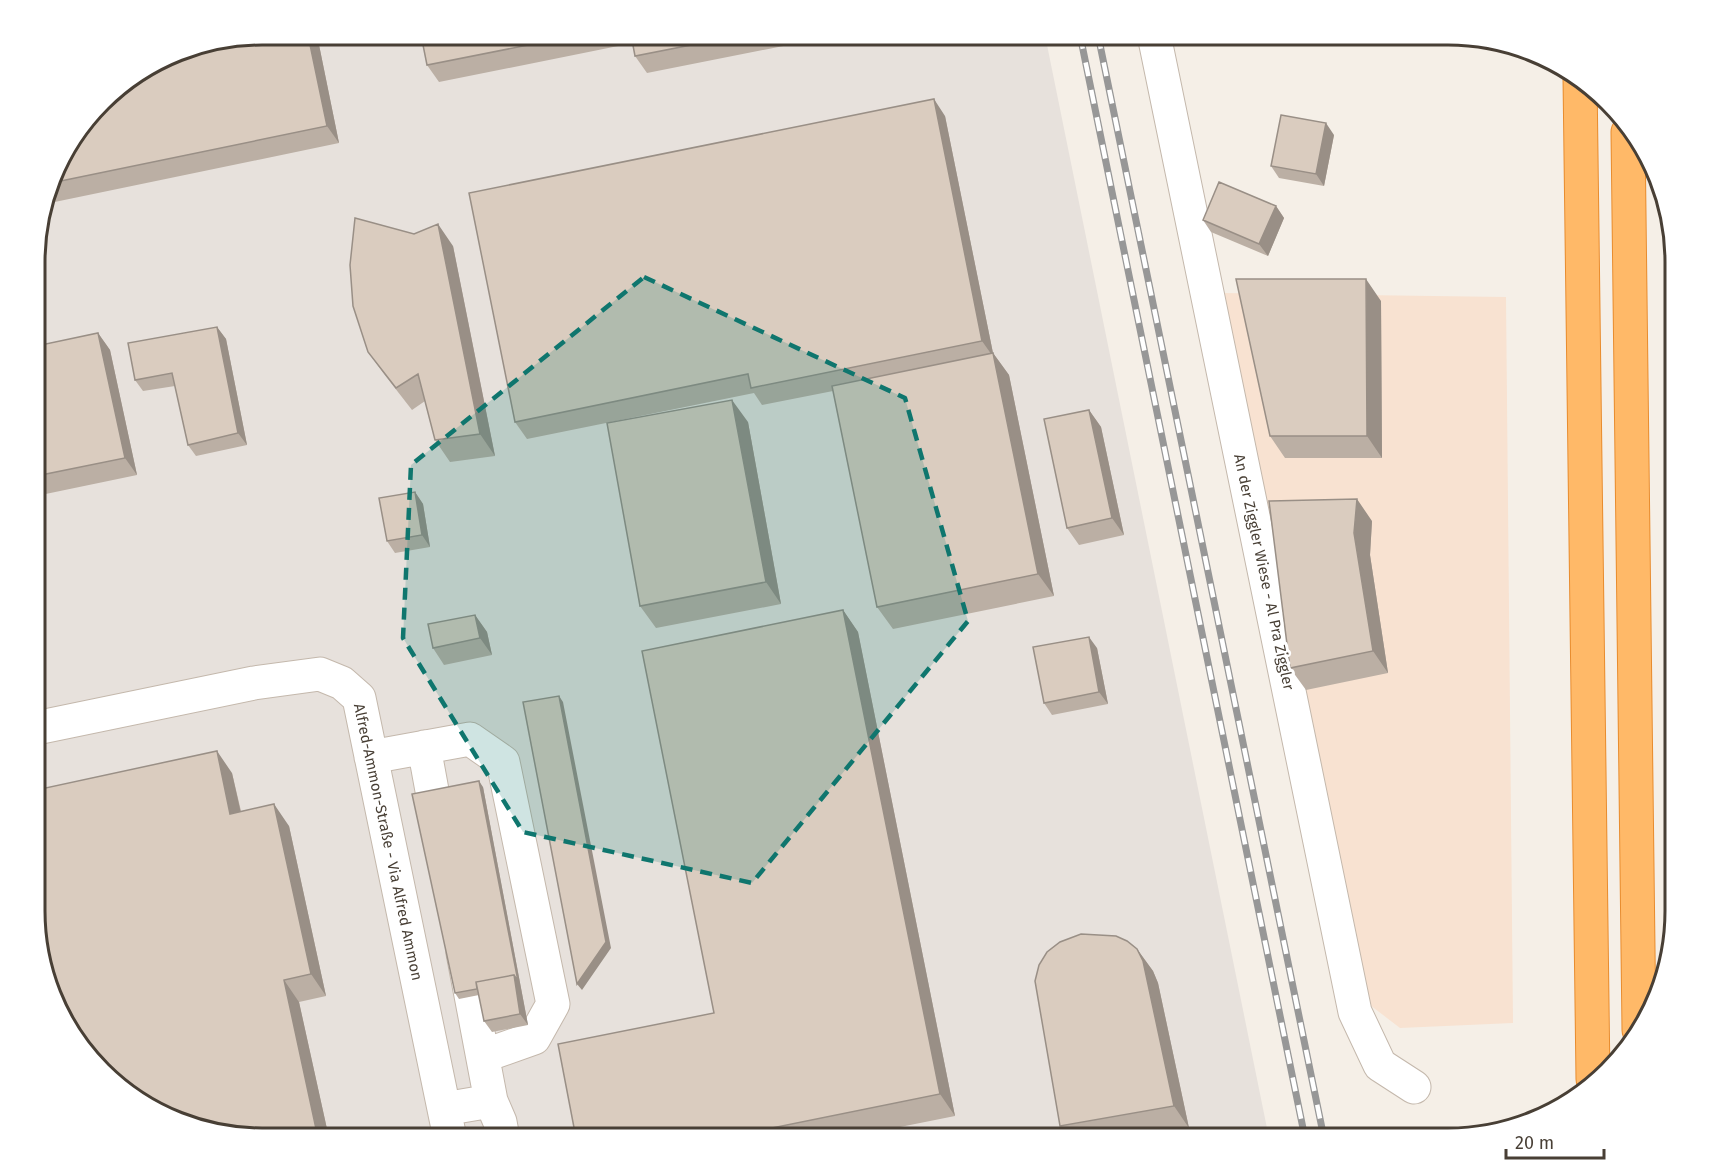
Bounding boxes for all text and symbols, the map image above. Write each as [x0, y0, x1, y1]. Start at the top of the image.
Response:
street label: An der Ziggler Wiese - Al Pra Ziggler [1230, 452, 1298, 692]
street label: Alfred-Ammon-Straße - Via Alfred Ammon [350, 702, 426, 982]
scale bar [1506, 1122, 1604, 1160]
text: 20 m [1515, 1132, 1554, 1154]

